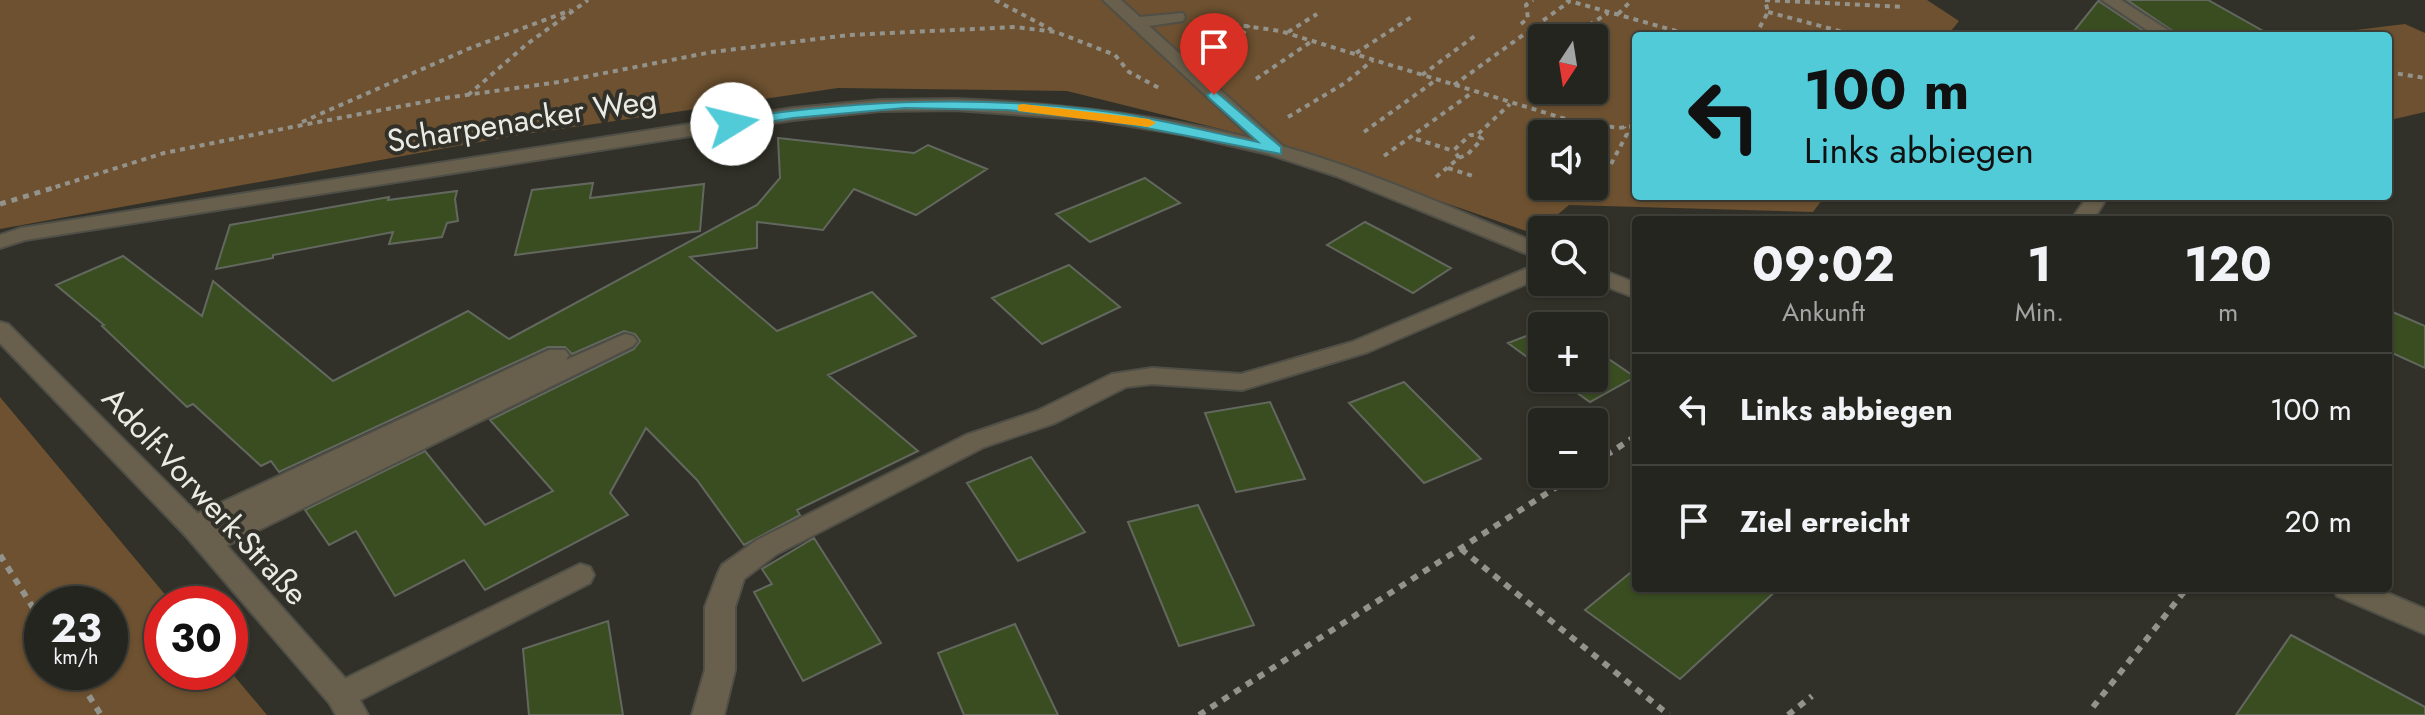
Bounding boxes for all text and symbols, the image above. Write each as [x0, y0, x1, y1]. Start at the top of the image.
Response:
pin [1180, 13, 1248, 95]
north arrow [1528, 24, 1608, 104]
map controls [1528, 24, 1608, 488]
icon: arrive [1192, 25, 1236, 69]
text: 100 m [1804, 49, 1969, 130]
icon: left [1672, 64, 1776, 168]
street label: Scharpenacker Weg [384, 76, 660, 164]
position arrow [690, 82, 774, 166]
button: sound [1528, 120, 1608, 200]
text: Links abbiegen [1804, 124, 2034, 176]
button: search [1528, 216, 1608, 296]
text: 09:02 [1752, 230, 1895, 299]
text: 1 [2027, 230, 2052, 299]
text: 120 [2184, 230, 2272, 299]
text: Ankunft [1782, 293, 1865, 331]
text: Min. [2015, 293, 2064, 331]
text: m [2218, 293, 2238, 331]
button: + [1528, 312, 1608, 392]
street label: Adolf-Vorwerk-Straße [91, 377, 319, 615]
icon: left [1672, 387, 1716, 431]
text: Links abbiegen [1740, 388, 1953, 431]
text: 100 m [2270, 388, 2352, 431]
button: − [1528, 408, 1608, 488]
icon: arrive [1672, 499, 1716, 543]
text: Ziel erreicht [1740, 500, 1909, 543]
text: 20 m [2285, 500, 2352, 543]
speed limit sign: 30 [144, 586, 248, 690]
text: 23 [50, 599, 102, 657]
text: km/h [53, 643, 99, 672]

